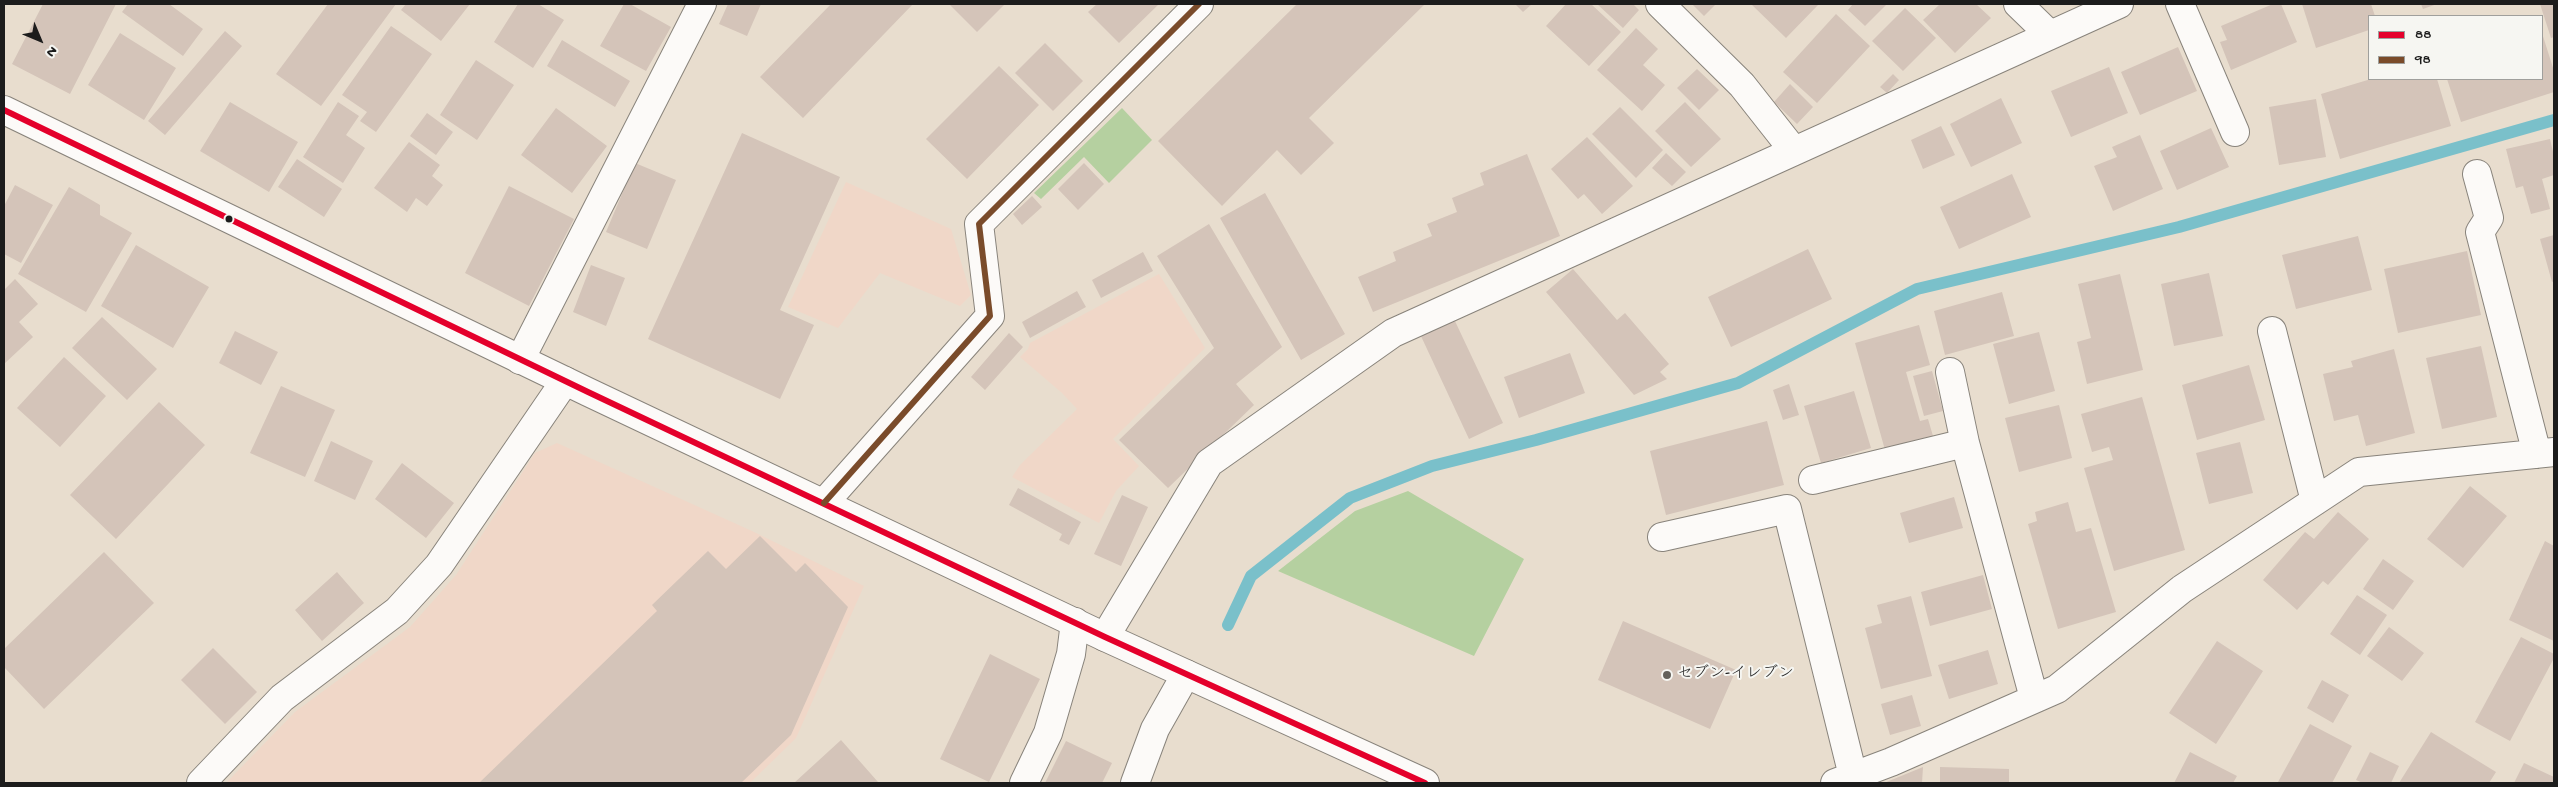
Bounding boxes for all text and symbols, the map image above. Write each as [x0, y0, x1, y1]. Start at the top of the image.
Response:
north arrow [15, 15, 65, 65]
legend [2368, 15, 2543, 80]
text: 88 [2415, 26, 2431, 44]
text: N [42, 42, 60, 60]
text: 98 [2415, 51, 2431, 69]
unlabelled marker [224, 214, 234, 224]
place label: セブン-イレブン [1677, 665, 1794, 685]
marker: セブン-イレブン [1661, 669, 1673, 681]

